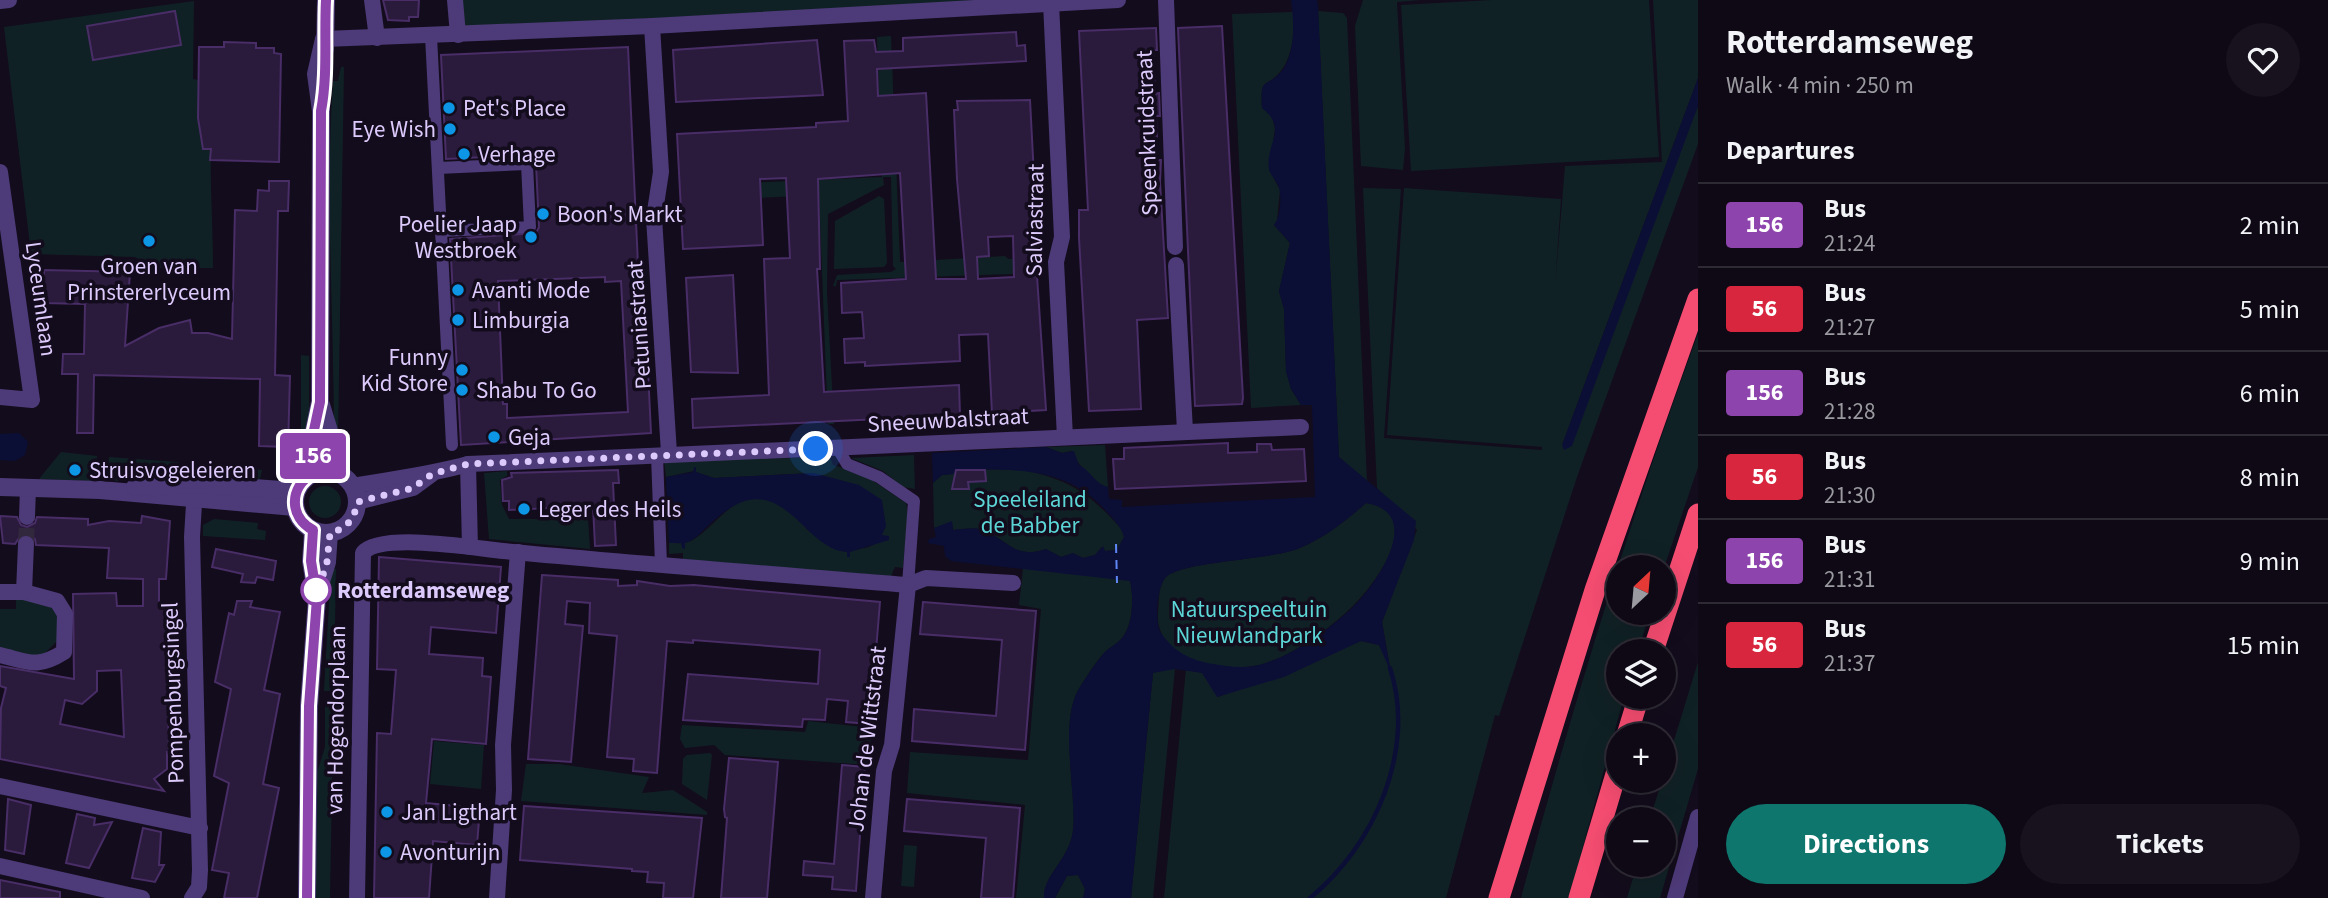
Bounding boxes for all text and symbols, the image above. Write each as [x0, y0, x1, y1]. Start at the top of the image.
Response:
text: Rotterdamseweg [1726, 19, 1973, 66]
button: heart [2226, 23, 2300, 97]
street label: Speenkruidstraat [1128, 49, 1166, 216]
text: Walk · 4 min · 250 m [1726, 69, 1914, 102]
place label: Pet's Place [463, 92, 566, 125]
marker: Pet's Place [441, 100, 457, 116]
place label: Eye Wish [352, 113, 436, 146]
marker: Eye Wish [442, 121, 458, 137]
text: Departures [1726, 132, 1854, 169]
place label: Verhage [478, 138, 556, 171]
marker: Verhage [456, 146, 472, 162]
street label: Salviastraat [1018, 163, 1052, 277]
text: Bus [1824, 190, 1866, 227]
place label: Boon's Markt [557, 198, 683, 231]
marker: Boon's Markt [535, 206, 551, 222]
text: 156 [1745, 207, 1784, 242]
text: 2 min [2240, 207, 2300, 244]
place label: Poelier Jaap Westbroek [398, 208, 518, 267]
text: 21:24 [1824, 227, 1875, 260]
marker: Poelier Jaap Westbroek [523, 229, 539, 245]
marker: Groen van Prinstererlyceum [141, 233, 157, 249]
street label: Lyceumlaan [17, 239, 65, 359]
place label: Groen van Prinstererlyceum [67, 250, 231, 309]
street label: Petuniastraat [618, 259, 660, 390]
place label: Avanti Mode [472, 274, 590, 307]
text: Bus [1824, 274, 1866, 311]
marker: Avanti Mode [450, 282, 466, 298]
text: 56 [1752, 291, 1777, 326]
text: 5 min [2240, 291, 2300, 328]
place label: Limburgia [472, 304, 570, 337]
text: 21:27 [1824, 311, 1875, 344]
marker: Limburgia [450, 312, 466, 328]
place label: Funny Kid Store [361, 341, 448, 400]
text: Bus [1824, 358, 1866, 395]
marker: Funny Kid Store [454, 362, 470, 378]
place label: Shabu To Go [476, 374, 597, 407]
text: 156 [1745, 375, 1784, 410]
text: 6 min [2240, 375, 2300, 412]
marker: Shabu To Go [454, 382, 470, 398]
text: 21:28 [1824, 395, 1875, 428]
street label: Sneeuwbalstraat [866, 399, 1030, 441]
place label: Geja [508, 421, 551, 454]
marker: Geja [486, 429, 502, 445]
your location [798, 431, 833, 466]
line badge: 156 [273, 433, 353, 479]
text: 156 [294, 438, 332, 473]
text: Bus [1824, 442, 1866, 479]
place label: Struisvogeleieren [89, 454, 256, 487]
text: 56 [1752, 459, 1777, 494]
text: 8 min [2240, 459, 2300, 496]
marker: Struisvogeleieren [67, 462, 83, 478]
text: 21:30 [1824, 479, 1875, 512]
park label: Speeleiland de Babber [973, 483, 1087, 542]
place label: Leger des Heils [538, 493, 681, 526]
marker: Leger des Heils [516, 501, 532, 517]
text: Bus [1824, 526, 1866, 563]
text: 156 [1745, 543, 1784, 578]
text: 9 min [2240, 543, 2300, 580]
north arrow [1606, 555, 1676, 625]
map controls [1606, 555, 1676, 877]
text: 21:31 [1824, 563, 1875, 596]
place label: Rotterdamseweg [337, 574, 509, 607]
marker: Rotterdamseweg [301, 575, 331, 605]
park label: Natuurspeeltuin Nieuwlandpark [1171, 593, 1327, 652]
street label: Pompenburgsingel [153, 602, 193, 784]
text: Bus [1824, 610, 1866, 647]
street label: van Hogendorplaan [318, 625, 354, 815]
text: 56 [1752, 627, 1777, 662]
text: 15 min [2227, 627, 2300, 664]
button: layers [1606, 639, 1676, 709]
street label: Johan de Wittstraat [839, 644, 895, 834]
text: 21:37 [1824, 647, 1875, 680]
button: + [1606, 723, 1676, 793]
place label: Jan Ligthart [401, 796, 517, 829]
marker: Jan Ligthart [379, 804, 395, 820]
button: Directions [1726, 804, 2006, 884]
button: Tickets [2020, 804, 2300, 884]
button: − [1606, 807, 1676, 877]
place label: Avonturijn [400, 836, 500, 869]
marker: Avonturijn [378, 844, 394, 860]

